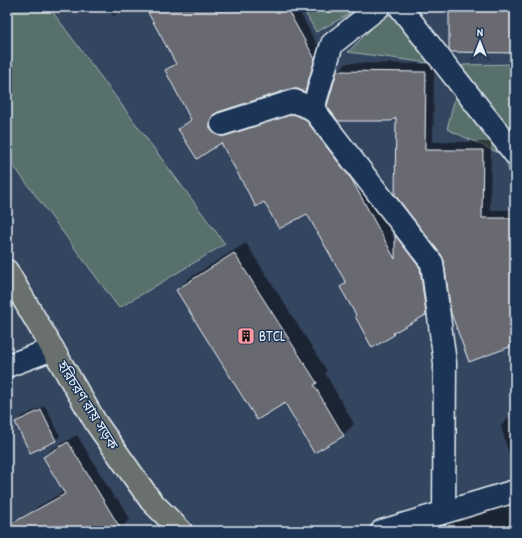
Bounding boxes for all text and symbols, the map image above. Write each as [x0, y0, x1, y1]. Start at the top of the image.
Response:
north arrow [460, 22, 500, 62]
text: N [477, 25, 483, 39]
building icon: BTCL [236, 326, 256, 346]
place label: BTCL [259, 326, 286, 345]
street label: হরিচরণ রায় সড়ক [53, 356, 124, 453]

